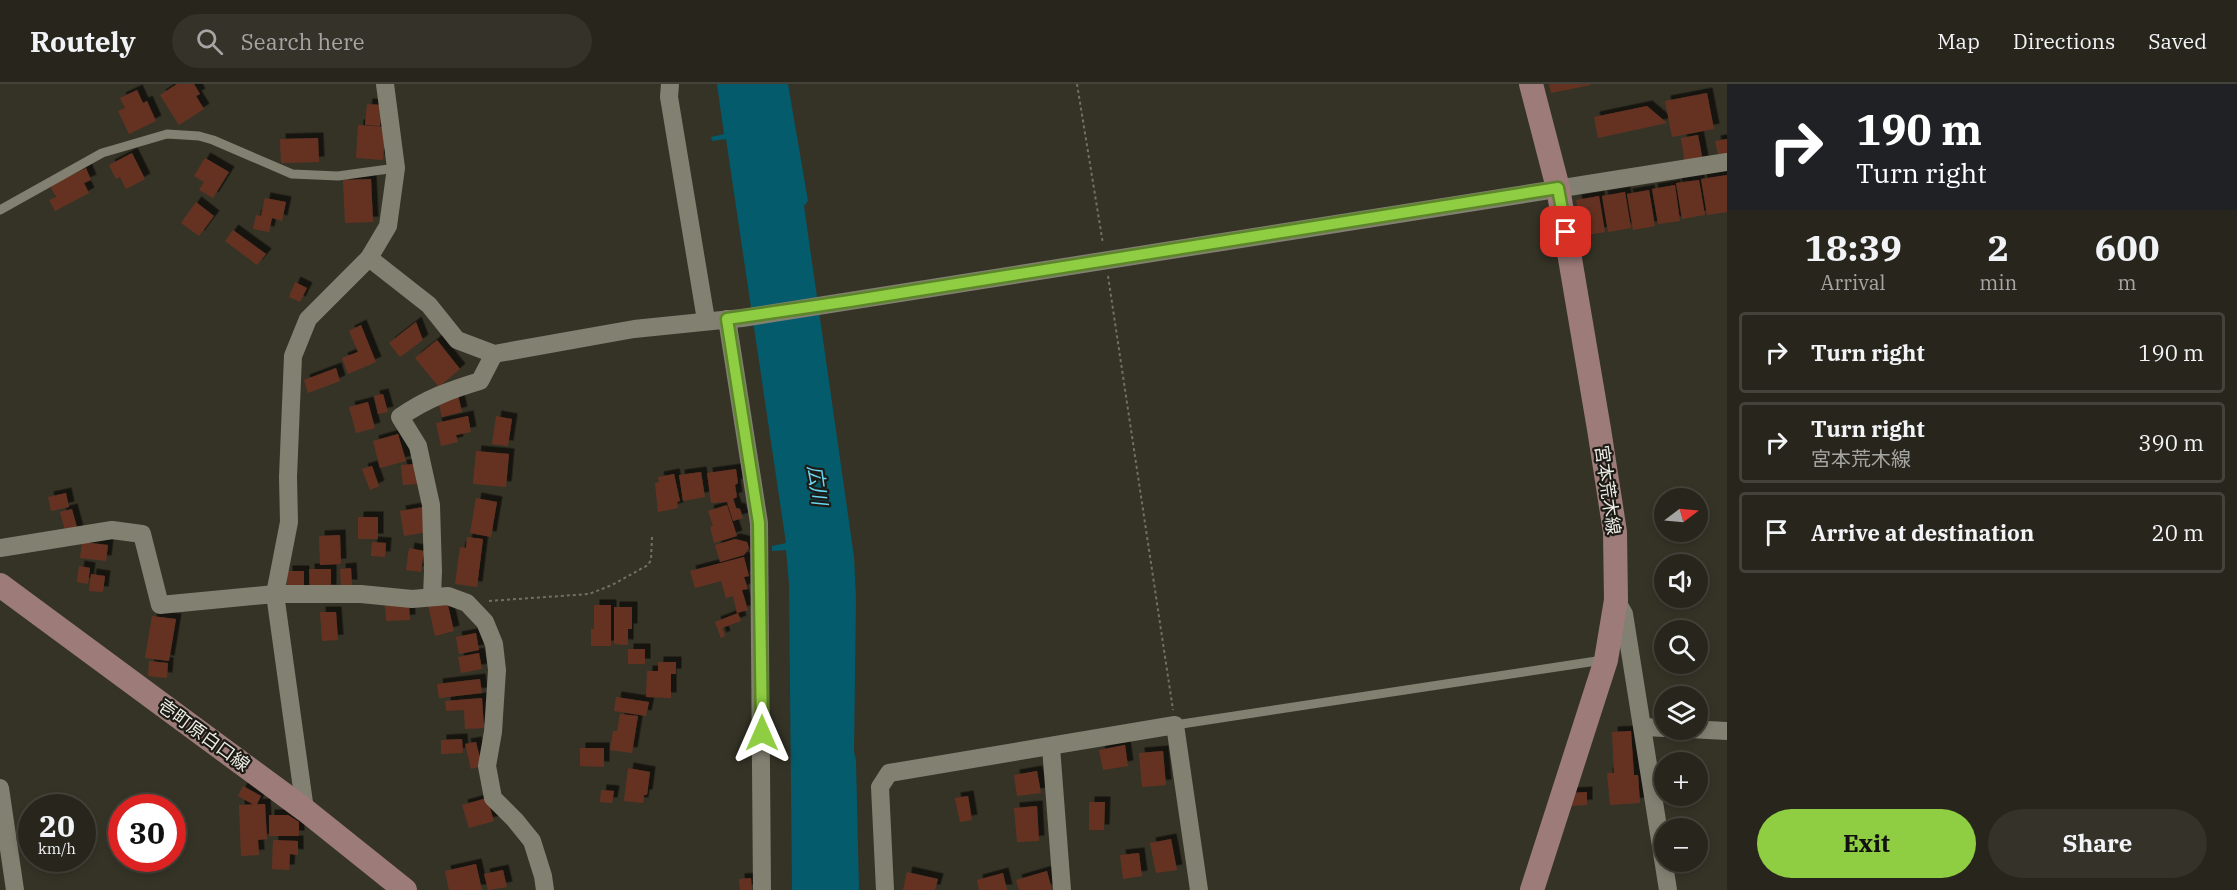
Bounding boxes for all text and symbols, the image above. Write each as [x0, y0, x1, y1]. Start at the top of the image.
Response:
search box [172, 14, 592, 68]
text: Routely [30, 23, 136, 60]
icon: search [193, 25, 226, 58]
text: Search here [241, 27, 365, 56]
text: Map [1937, 27, 1980, 55]
text: Directions [2013, 27, 2115, 55]
text: Saved [2148, 27, 2207, 55]
text: 190 m [1856, 102, 1982, 157]
icon: right [1757, 108, 1835, 186]
text: Turn right [1856, 155, 1987, 190]
pin [1540, 206, 1591, 257]
icon: arrive [1549, 215, 1582, 248]
text: 18:39 [1804, 224, 1902, 271]
text: 2 [1987, 224, 2009, 271]
text: 600 [2095, 224, 2160, 271]
text: Arrival [1821, 269, 1886, 296]
text: min [1979, 269, 2017, 296]
text: m [2118, 269, 2137, 296]
icon: right [1760, 336, 1793, 369]
text: Turn right [1811, 338, 1925, 367]
text: 190 m [2138, 338, 2204, 367]
text: Turn right [1811, 414, 1925, 443]
icon: right [1760, 426, 1793, 459]
text: 390 m [2138, 428, 2204, 457]
street label: 宮本荒木線 [1590, 444, 1626, 536]
text: 宮本荒木線 [1811, 445, 1911, 472]
water label: 広川 [802, 463, 834, 509]
north arrow [1654, 488, 1708, 542]
map controls [1654, 488, 1708, 872]
icon: arrive [1760, 516, 1793, 549]
text: Arrive at destination [1811, 518, 2034, 547]
text: 20 m [2152, 518, 2204, 547]
button: sound [1654, 554, 1708, 608]
button: search [1654, 620, 1708, 674]
button: layers [1654, 686, 1708, 740]
street label: 壱町原白口線 [154, 694, 254, 776]
position arrow [730, 701, 794, 765]
button: + [1654, 752, 1708, 806]
speed limit sign: 30 [108, 794, 186, 872]
text: 20 [39, 806, 75, 845]
button: Exit [1757, 809, 1976, 878]
button: Share [1988, 809, 2207, 878]
button: − [1654, 818, 1708, 872]
text: km/h [38, 839, 76, 858]

